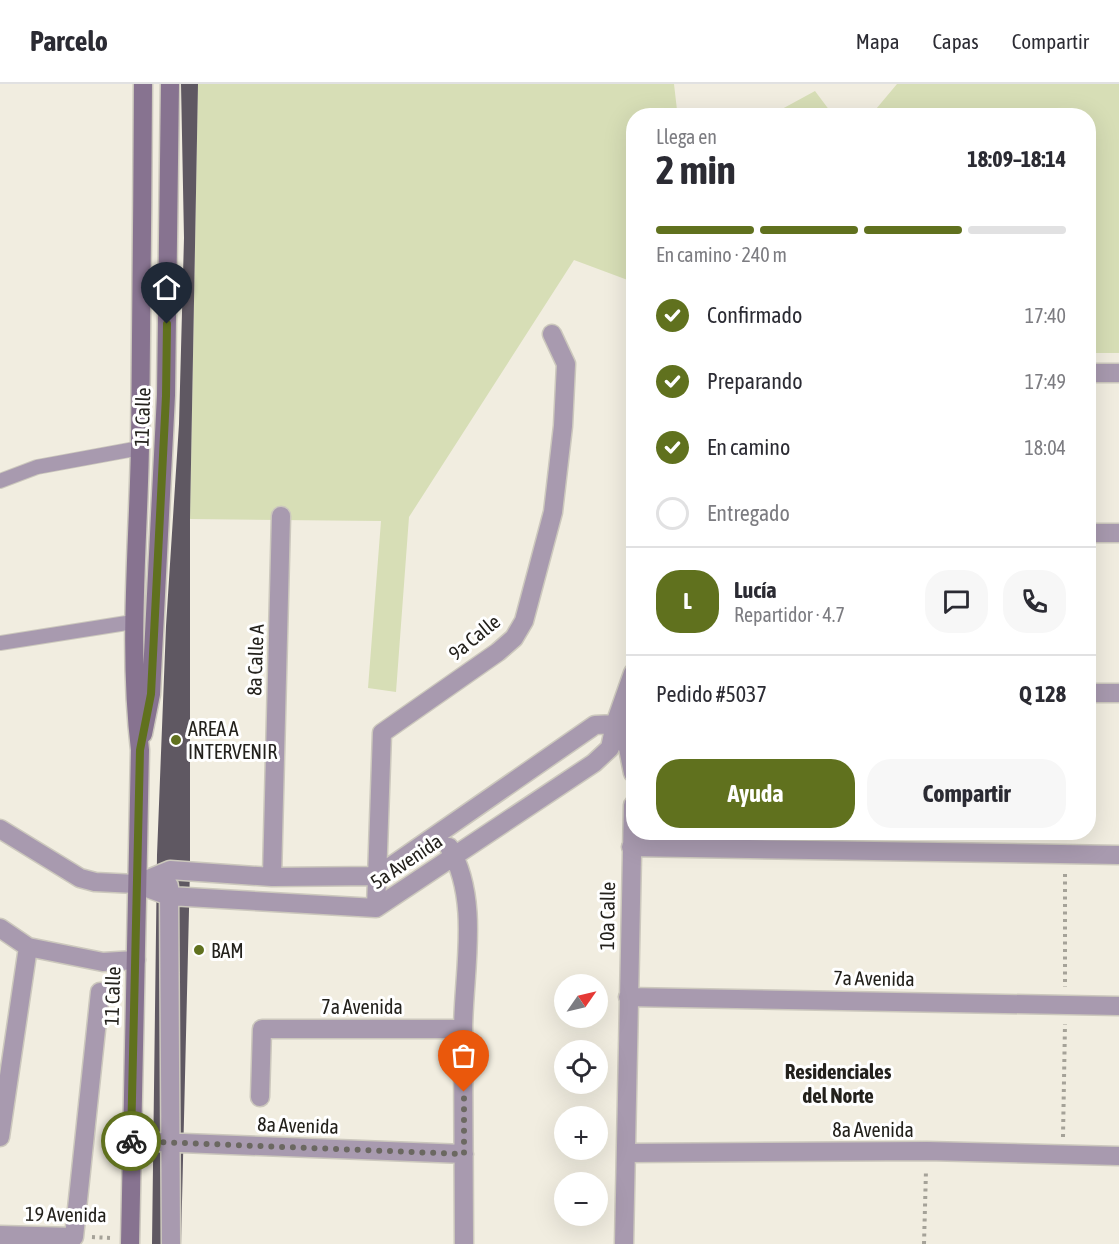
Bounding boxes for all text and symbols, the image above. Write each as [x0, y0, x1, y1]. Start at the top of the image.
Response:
text: Parcelo [30, 25, 108, 57]
text: Mapa [856, 29, 899, 53]
text: Capas [932, 29, 979, 53]
text: Compartir [1012, 29, 1089, 53]
text: Llega en [656, 125, 717, 148]
text: 18:09–18:14 [967, 146, 1066, 172]
text: 2 min [656, 148, 736, 192]
text: En camino · 240 m [656, 243, 787, 266]
pin [141, 262, 192, 324]
icon: home [150, 271, 183, 304]
icon: check [656, 299, 689, 332]
text: Confirmado [707, 302, 802, 328]
text: 17:40 [1025, 304, 1066, 327]
icon: check [656, 365, 689, 398]
text: Preparando [707, 368, 803, 394]
text: 17:49 [1025, 370, 1066, 393]
street label: 11 Calle [129, 387, 155, 447]
icon: check [656, 431, 689, 464]
text: En camino [707, 434, 790, 460]
text: 18:04 [1024, 436, 1066, 459]
text: Entregado [707, 500, 790, 526]
button: chat [925, 570, 988, 633]
button: phone [1003, 570, 1066, 633]
text: Lucía [734, 577, 777, 603]
text: L [683, 588, 692, 614]
text: Repartidor · 4.7 [734, 603, 845, 626]
street label: 9a Calle [444, 609, 504, 665]
street label: 8a Calle A [242, 624, 268, 696]
text: Pedido #5037 [656, 681, 767, 707]
text: Q 128 [1019, 681, 1066, 707]
place label: AREA A INTERVENIR [188, 717, 277, 763]
marker: AREA A INTERVENIR [169, 733, 183, 747]
button: Ayuda [656, 759, 855, 828]
button: Compartir [867, 759, 1066, 828]
street label: 5a Avenida [366, 829, 446, 893]
street label: 10a Calle [595, 881, 619, 951]
place label: BAM [211, 939, 244, 962]
marker: BAM [192, 943, 206, 957]
street label: 11 Calle [99, 966, 125, 1026]
street label: 7a Avenida [833, 966, 915, 990]
north arrow [554, 974, 608, 1028]
map controls [554, 974, 608, 1226]
street label: 7a Avenida [321, 995, 403, 1018]
pin [438, 1030, 489, 1092]
icon: bag [447, 1039, 480, 1072]
button: locate [554, 1040, 608, 1094]
district label: Residenciales del Norte [785, 1059, 892, 1107]
button: + [554, 1106, 608, 1160]
courier [101, 1111, 161, 1171]
street label: 8a Avenida [257, 1112, 339, 1138]
street label: 8a Avenida [832, 1118, 914, 1141]
icon: bike [115, 1125, 148, 1158]
button: − [554, 1172, 608, 1226]
street label: 19 Avenida [25, 1202, 107, 1226]

